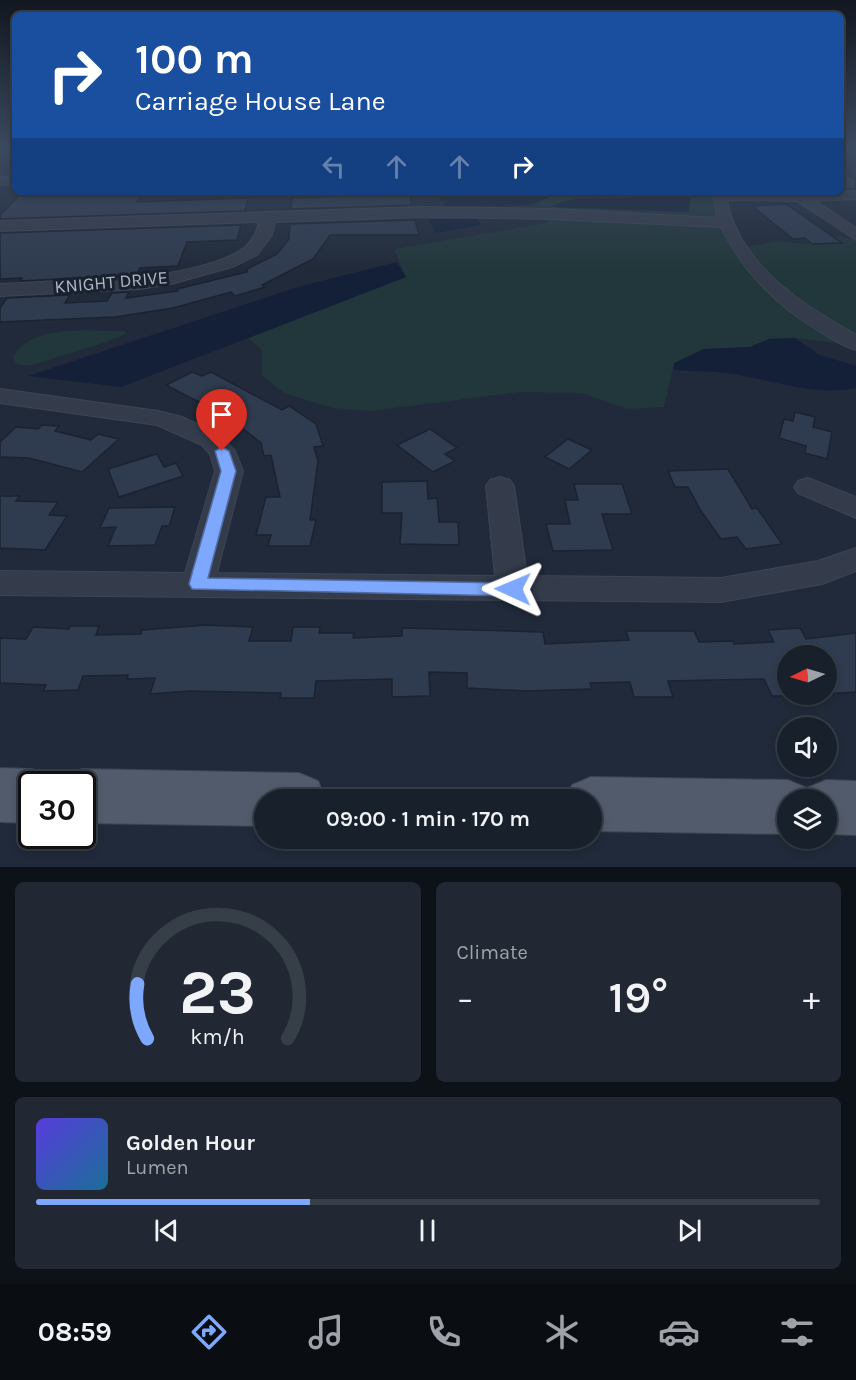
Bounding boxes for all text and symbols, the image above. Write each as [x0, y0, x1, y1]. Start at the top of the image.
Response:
text: 100 m [135, 34, 254, 84]
icon: right [36, 36, 114, 114]
text: Carriage House Lane [135, 85, 386, 117]
icon: left [317, 150, 350, 183]
icon: ahead [380, 150, 413, 183]
icon: ahead [443, 150, 476, 183]
icon: right [506, 150, 539, 183]
street label: KNIGHT DRIVE [54, 266, 168, 298]
pin [196, 389, 247, 451]
icon: arrive [205, 398, 238, 431]
position arrow [481, 557, 545, 621]
north arrow [777, 645, 837, 705]
map controls [777, 645, 837, 849]
button: sound [777, 717, 837, 777]
speed limit sign: 30 [18, 771, 96, 849]
button: layers [777, 789, 837, 849]
text: 09:00 · 1 min · 170 m [326, 806, 530, 832]
text: Climate [457, 941, 528, 964]
text: 23 [179, 956, 256, 1029]
text: 19° [608, 971, 668, 1023]
text: − [457, 979, 474, 1017]
text: + [803, 979, 820, 1017]
text: km/h [191, 1024, 245, 1049]
text: Golden Hour [126, 1130, 255, 1156]
text: Lumen [126, 1156, 189, 1179]
icon: previous [150, 1214, 183, 1247]
icon: pause [411, 1214, 444, 1247]
icon: next [673, 1214, 706, 1247]
icon: directions [188, 1311, 230, 1353]
icon: music [305, 1311, 347, 1353]
icon: phone [423, 1311, 465, 1353]
icon: climate [541, 1311, 583, 1353]
icon: car [658, 1311, 700, 1353]
icon: filters [776, 1311, 818, 1353]
text: 08:59 [38, 1316, 112, 1348]

